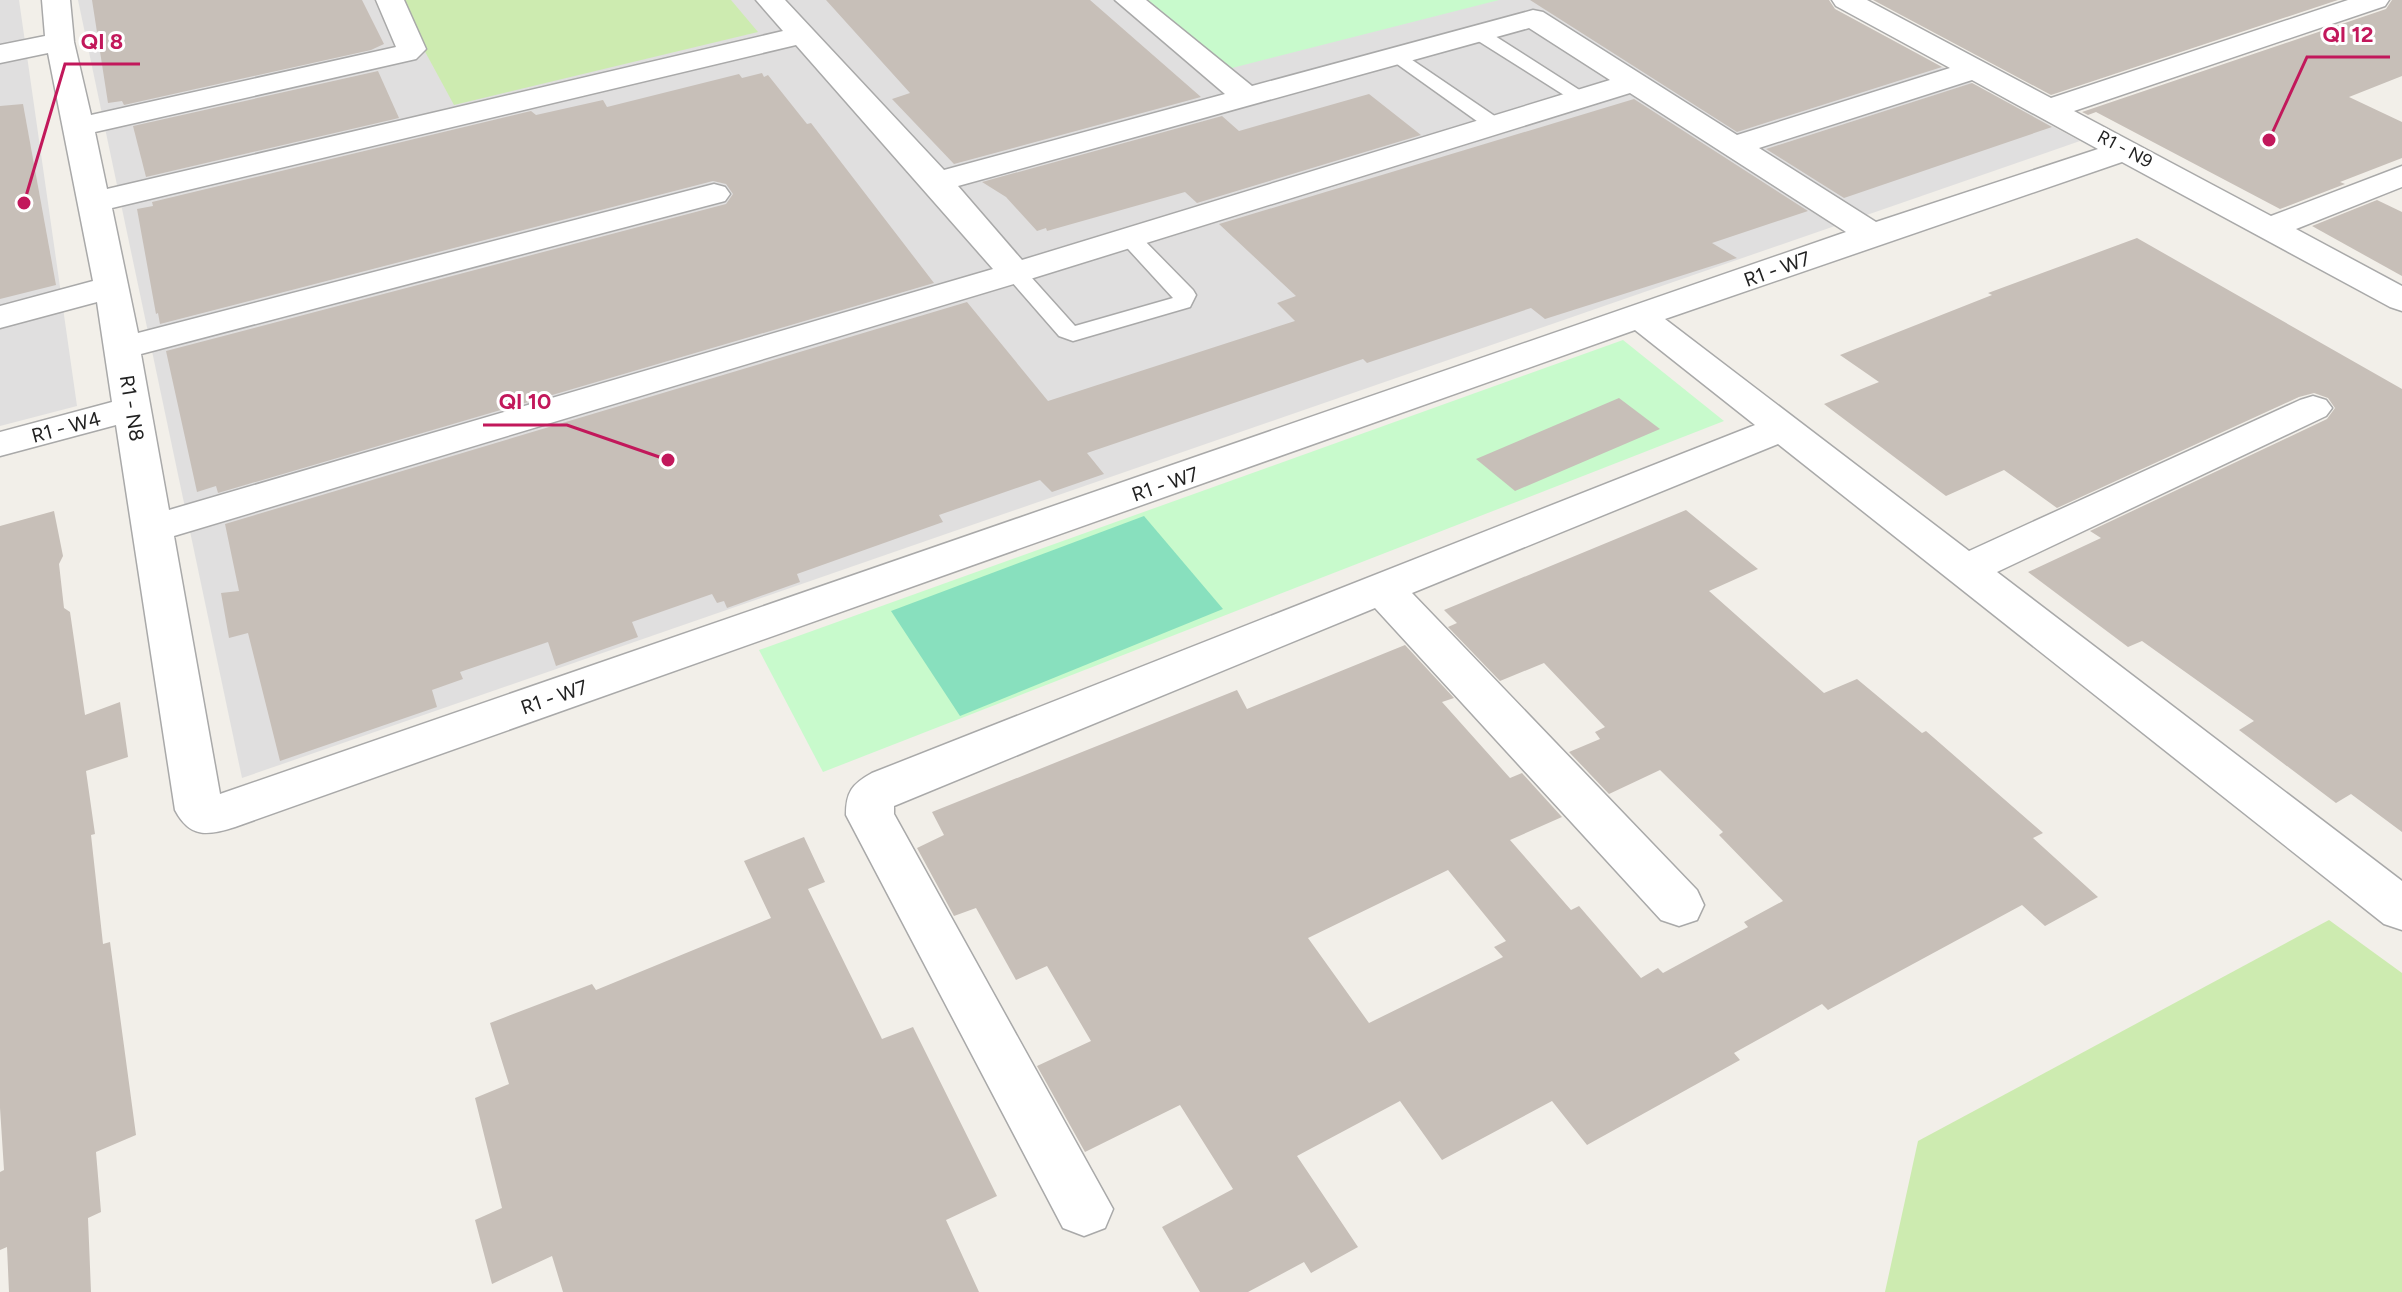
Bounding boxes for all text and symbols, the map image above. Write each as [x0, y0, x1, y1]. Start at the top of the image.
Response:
callout: QI 12 [2307, 11, 2390, 57]
callout: QI 8 [65, 18, 140, 64]
text: QI 12 [2323, 21, 2373, 48]
text: QI 8 [81, 28, 123, 55]
street label: R1 - N9 [2094, 125, 2156, 173]
street label: R1 - W7 [1740, 246, 1814, 292]
street label: R1 - N8 [115, 373, 149, 443]
callout: QI 10 [483, 379, 567, 425]
text: QI 10 [499, 388, 551, 415]
street label: R1 - W4 [29, 406, 103, 448]
street label: R1 - W7 [1128, 461, 1202, 507]
street label: R1 - W7 [517, 674, 591, 720]

